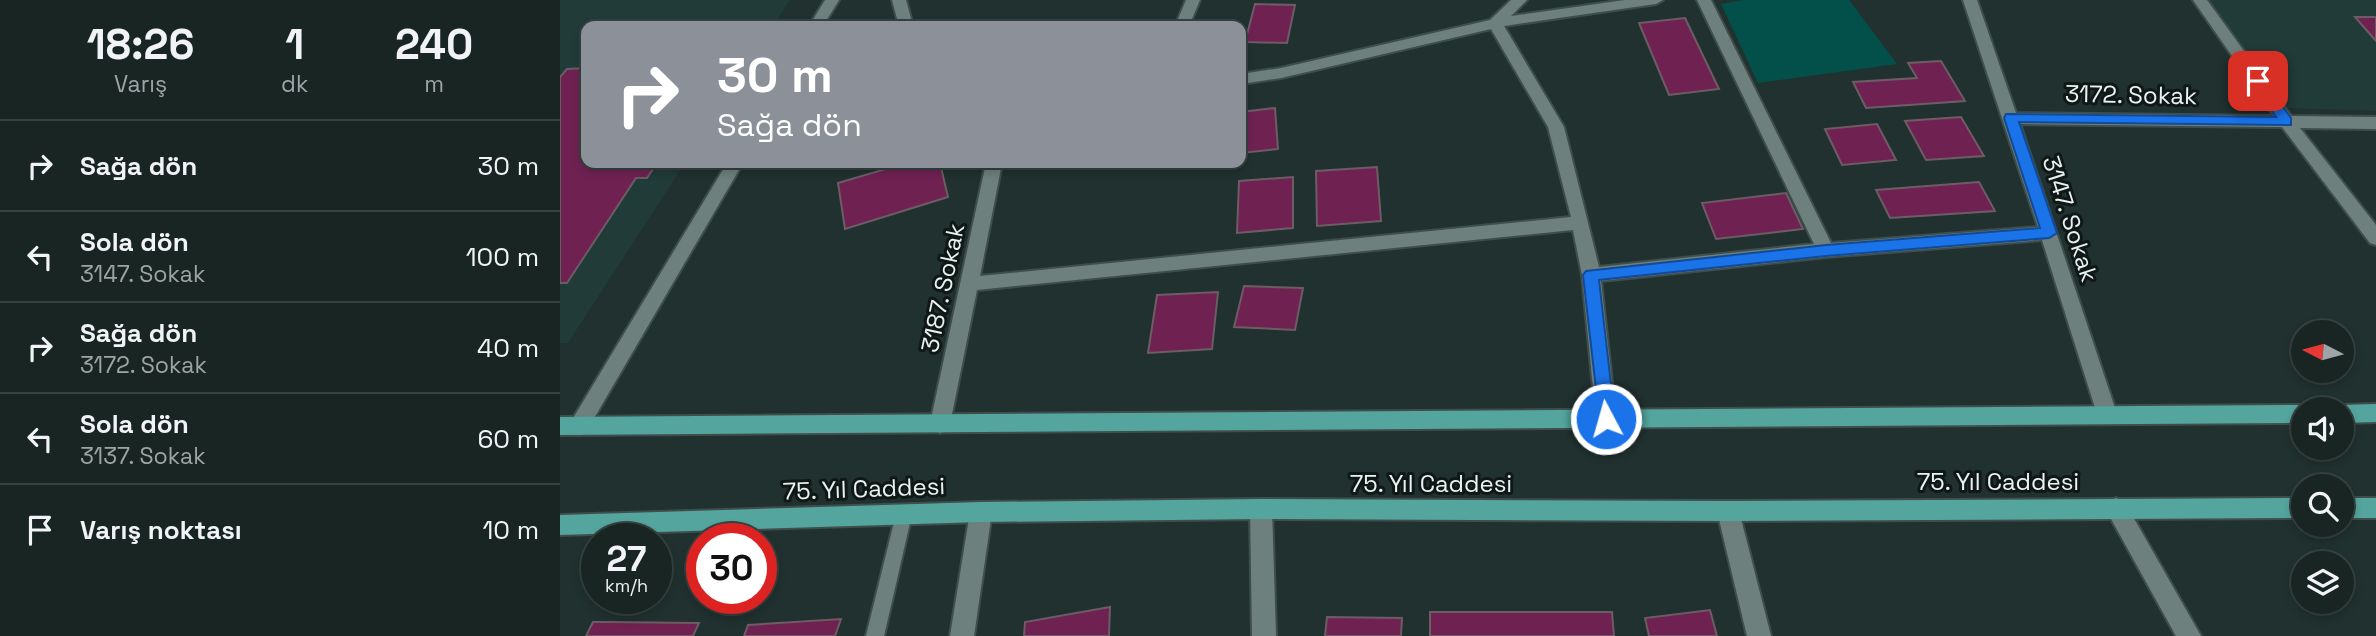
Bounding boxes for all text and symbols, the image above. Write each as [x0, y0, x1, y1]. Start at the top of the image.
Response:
text: 18:26 [87, 18, 194, 71]
text: 1 [285, 18, 304, 71]
text: 240 [395, 18, 473, 71]
text: 30 m [717, 44, 833, 106]
icon: right [602, 49, 693, 140]
pin [2228, 51, 2288, 111]
icon: arrive [2239, 62, 2277, 100]
text: Varış [114, 69, 167, 99]
text: dk [281, 69, 308, 99]
text: m [424, 69, 444, 99]
street label: 3172. Sokak [2065, 78, 2197, 111]
text: Sağa dön [717, 105, 862, 145]
icon: right [21, 147, 59, 185]
text: Sağa dön [80, 149, 197, 183]
text: 30 m [478, 149, 539, 183]
street label: 3147. Sokak [2036, 152, 2105, 286]
street label: 3187. Sokak [914, 220, 971, 355]
text: Sola dön [80, 225, 189, 259]
icon: left [21, 238, 59, 276]
text: 100 m [466, 240, 539, 274]
text: 3147. Sokak [80, 259, 205, 289]
text: Sağa dön [80, 316, 197, 350]
north arrow [2291, 320, 2354, 383]
map controls [2291, 320, 2354, 614]
icon: right [21, 329, 59, 367]
text: 40 m [477, 331, 539, 365]
text: 3172. Sokak [80, 350, 207, 380]
position arrow [1569, 382, 1643, 456]
button: sound [2291, 397, 2354, 460]
text: Sola dön [80, 407, 189, 441]
icon: left [21, 420, 59, 458]
text: 60 m [477, 422, 539, 456]
text: 3137. Sokak [80, 441, 206, 471]
street label: 75. Yıl Caddesi [1917, 466, 2079, 497]
street label: 75. Yıl Caddesi [1350, 468, 1512, 499]
street label: 75. Yıl Caddesi [782, 470, 946, 507]
button: search [2291, 474, 2354, 537]
icon: arrive [21, 511, 59, 549]
text: Varış noktası [80, 513, 242, 547]
text: 10 m [482, 513, 539, 547]
speed limit sign: 30 [686, 523, 777, 614]
text: 27 [607, 537, 646, 581]
button: layers [2291, 551, 2354, 614]
text: km/h [605, 574, 648, 597]

